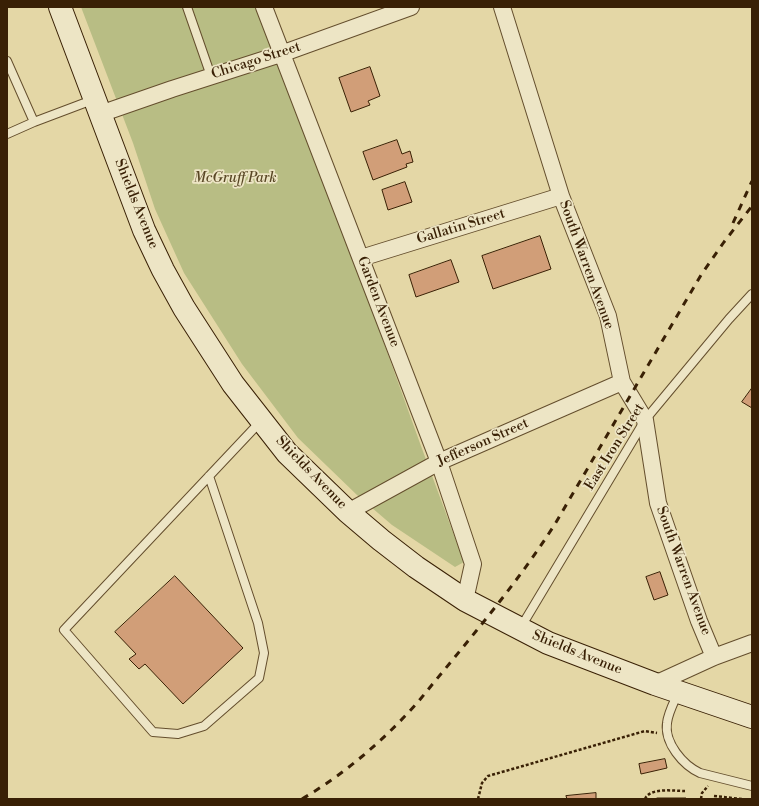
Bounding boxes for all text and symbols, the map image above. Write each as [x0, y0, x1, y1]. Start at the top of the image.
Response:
street label: Chicago Street [209, 39, 303, 83]
street label: Shields Avenue [110, 157, 162, 251]
park label: McGruff Park [193, 171, 277, 187]
street label: South Warren Avenue [555, 198, 617, 332]
street label: Gallatin Street [415, 206, 507, 248]
street label: Garden Avenue [353, 254, 403, 350]
street label: East Iron Street [582, 401, 648, 493]
street label: Jefferson Street [435, 415, 531, 471]
street label: Shields Avenue [272, 433, 350, 513]
street label: South Warren Avenue [652, 504, 714, 638]
street label: Shields Avenue [530, 627, 624, 679]

